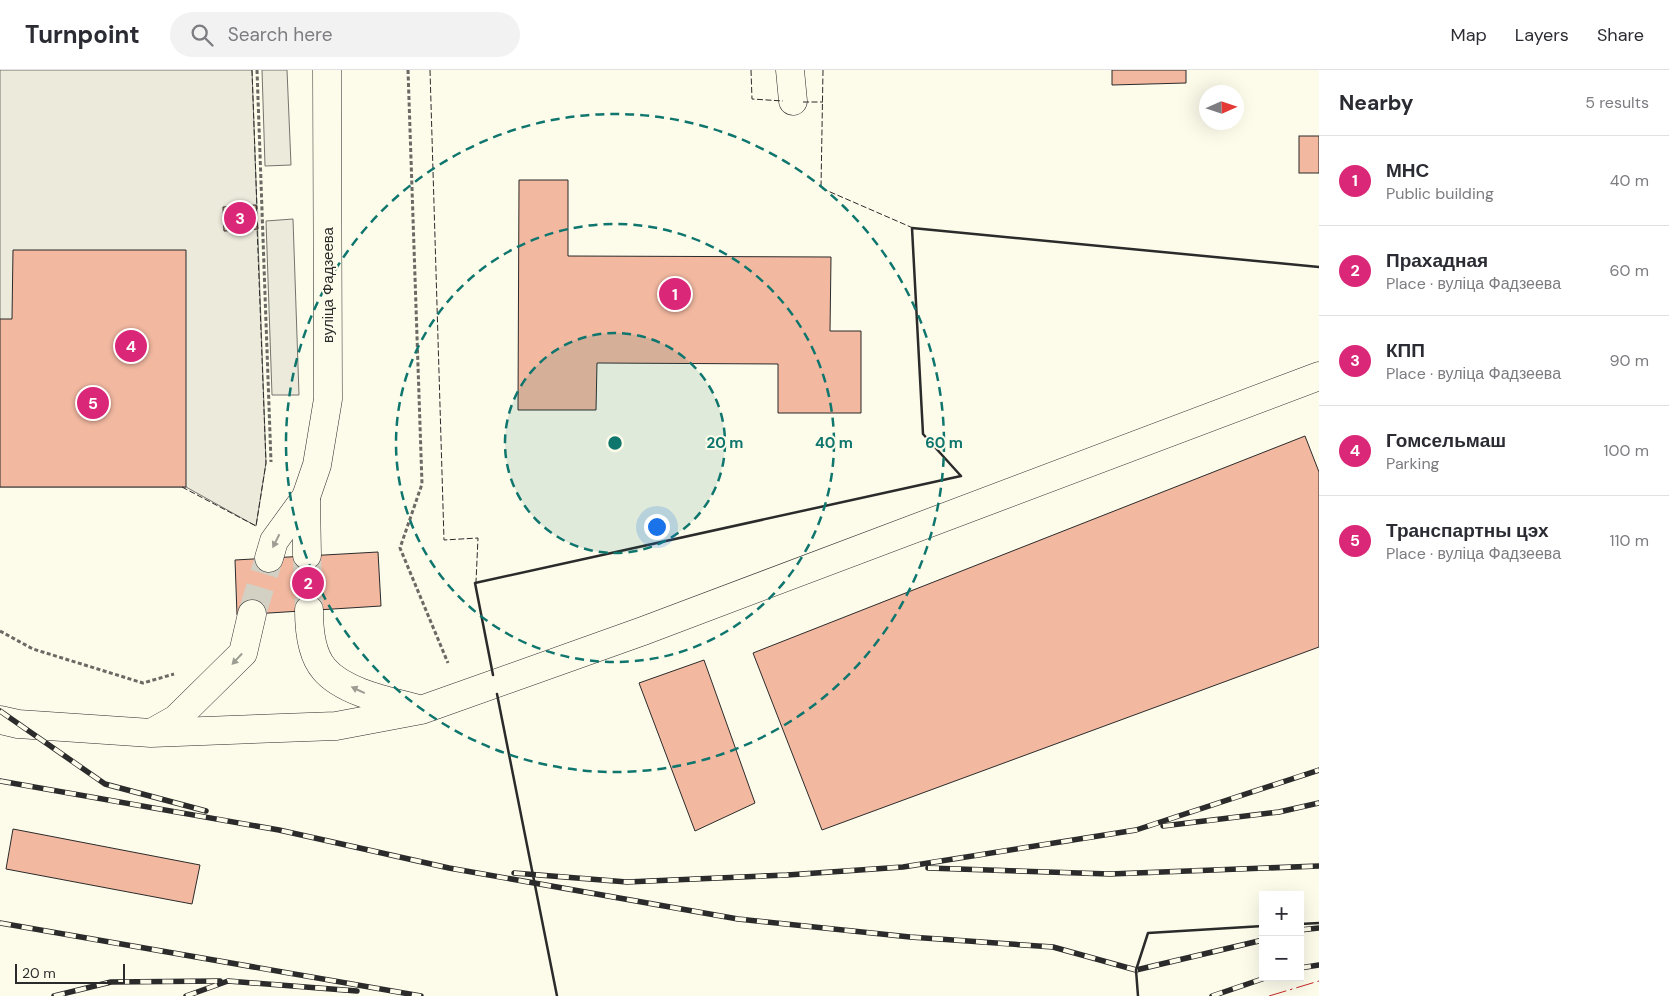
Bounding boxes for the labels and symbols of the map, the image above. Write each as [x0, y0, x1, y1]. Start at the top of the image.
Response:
north arrow [1199, 85, 1244, 130]
pin: 3 [224, 199, 256, 237]
street label: вуліца Фадзеева [318, 226, 338, 343]
pin: 1 [659, 275, 691, 313]
pin: 4 [115, 327, 147, 365]
pin: 5 [77, 384, 109, 422]
text: 20 m [707, 433, 743, 453]
text: 40 m [815, 433, 853, 453]
text: 60 m [925, 433, 963, 453]
centre of rings [606, 434, 624, 452]
your location [644, 514, 670, 540]
one-way arrow [272, 533, 280, 548]
pin: 2 [292, 564, 324, 602]
one-way arrow [231, 653, 243, 665]
one-way arrow [351, 686, 365, 694]
scale bar [15, 961, 125, 984]

